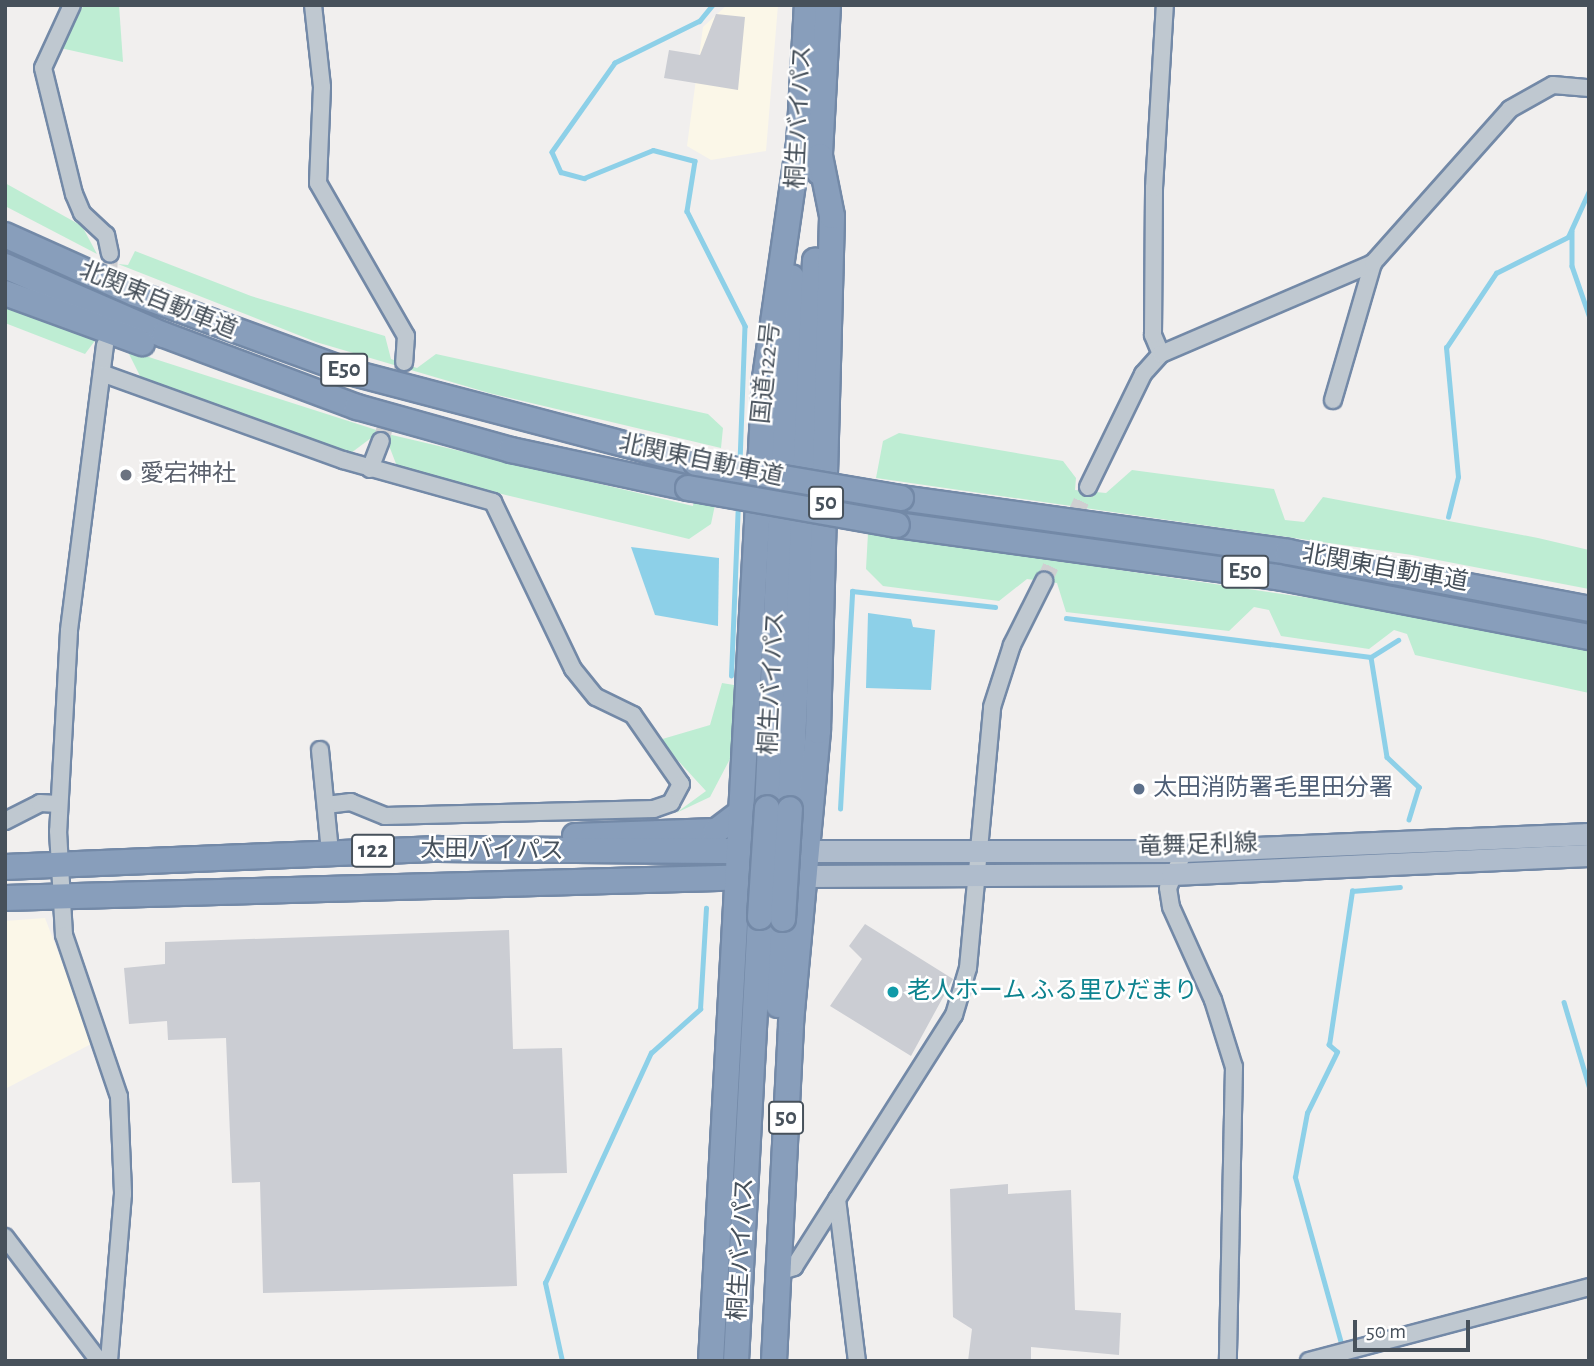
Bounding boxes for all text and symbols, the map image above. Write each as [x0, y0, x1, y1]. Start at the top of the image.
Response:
street label: 桐生バイパス [782, 44, 818, 190]
street label: 北関東自動車道 [75, 256, 241, 346]
street label: 国道122号 [747, 321, 787, 425]
road number: E50 [320, 350, 368, 390]
street label: 北関東自動車道 [616, 429, 786, 493]
place label: 愛宕神社 [140, 461, 236, 489]
marker: 愛宕神社 [118, 467, 134, 483]
road number: 50 [807, 484, 845, 523]
street label: 北関東自動車道 [1300, 540, 1470, 598]
road number: E50 [1220, 552, 1270, 592]
street label: 桐生バイパス [755, 610, 791, 756]
place label: 太田消防署毛里田分署 [1153, 775, 1393, 803]
marker: 太田消防署毛里田分署 [1131, 781, 1147, 797]
street label: 竜舞足利線 [1138, 830, 1258, 862]
road number: 122 [350, 832, 396, 870]
street label: 太田バイパス [420, 835, 564, 867]
place label: 老人ホーム ふる里ひだまり [907, 978, 1199, 1006]
marker: 老人ホーム ふる里ひだまり [885, 984, 901, 1000]
road number: 50 [767, 1098, 805, 1138]
street label: 桐生バイパス [724, 1176, 760, 1322]
scale bar [1356, 1306, 1473, 1350]
text: 50 m [1366, 1321, 1406, 1342]

